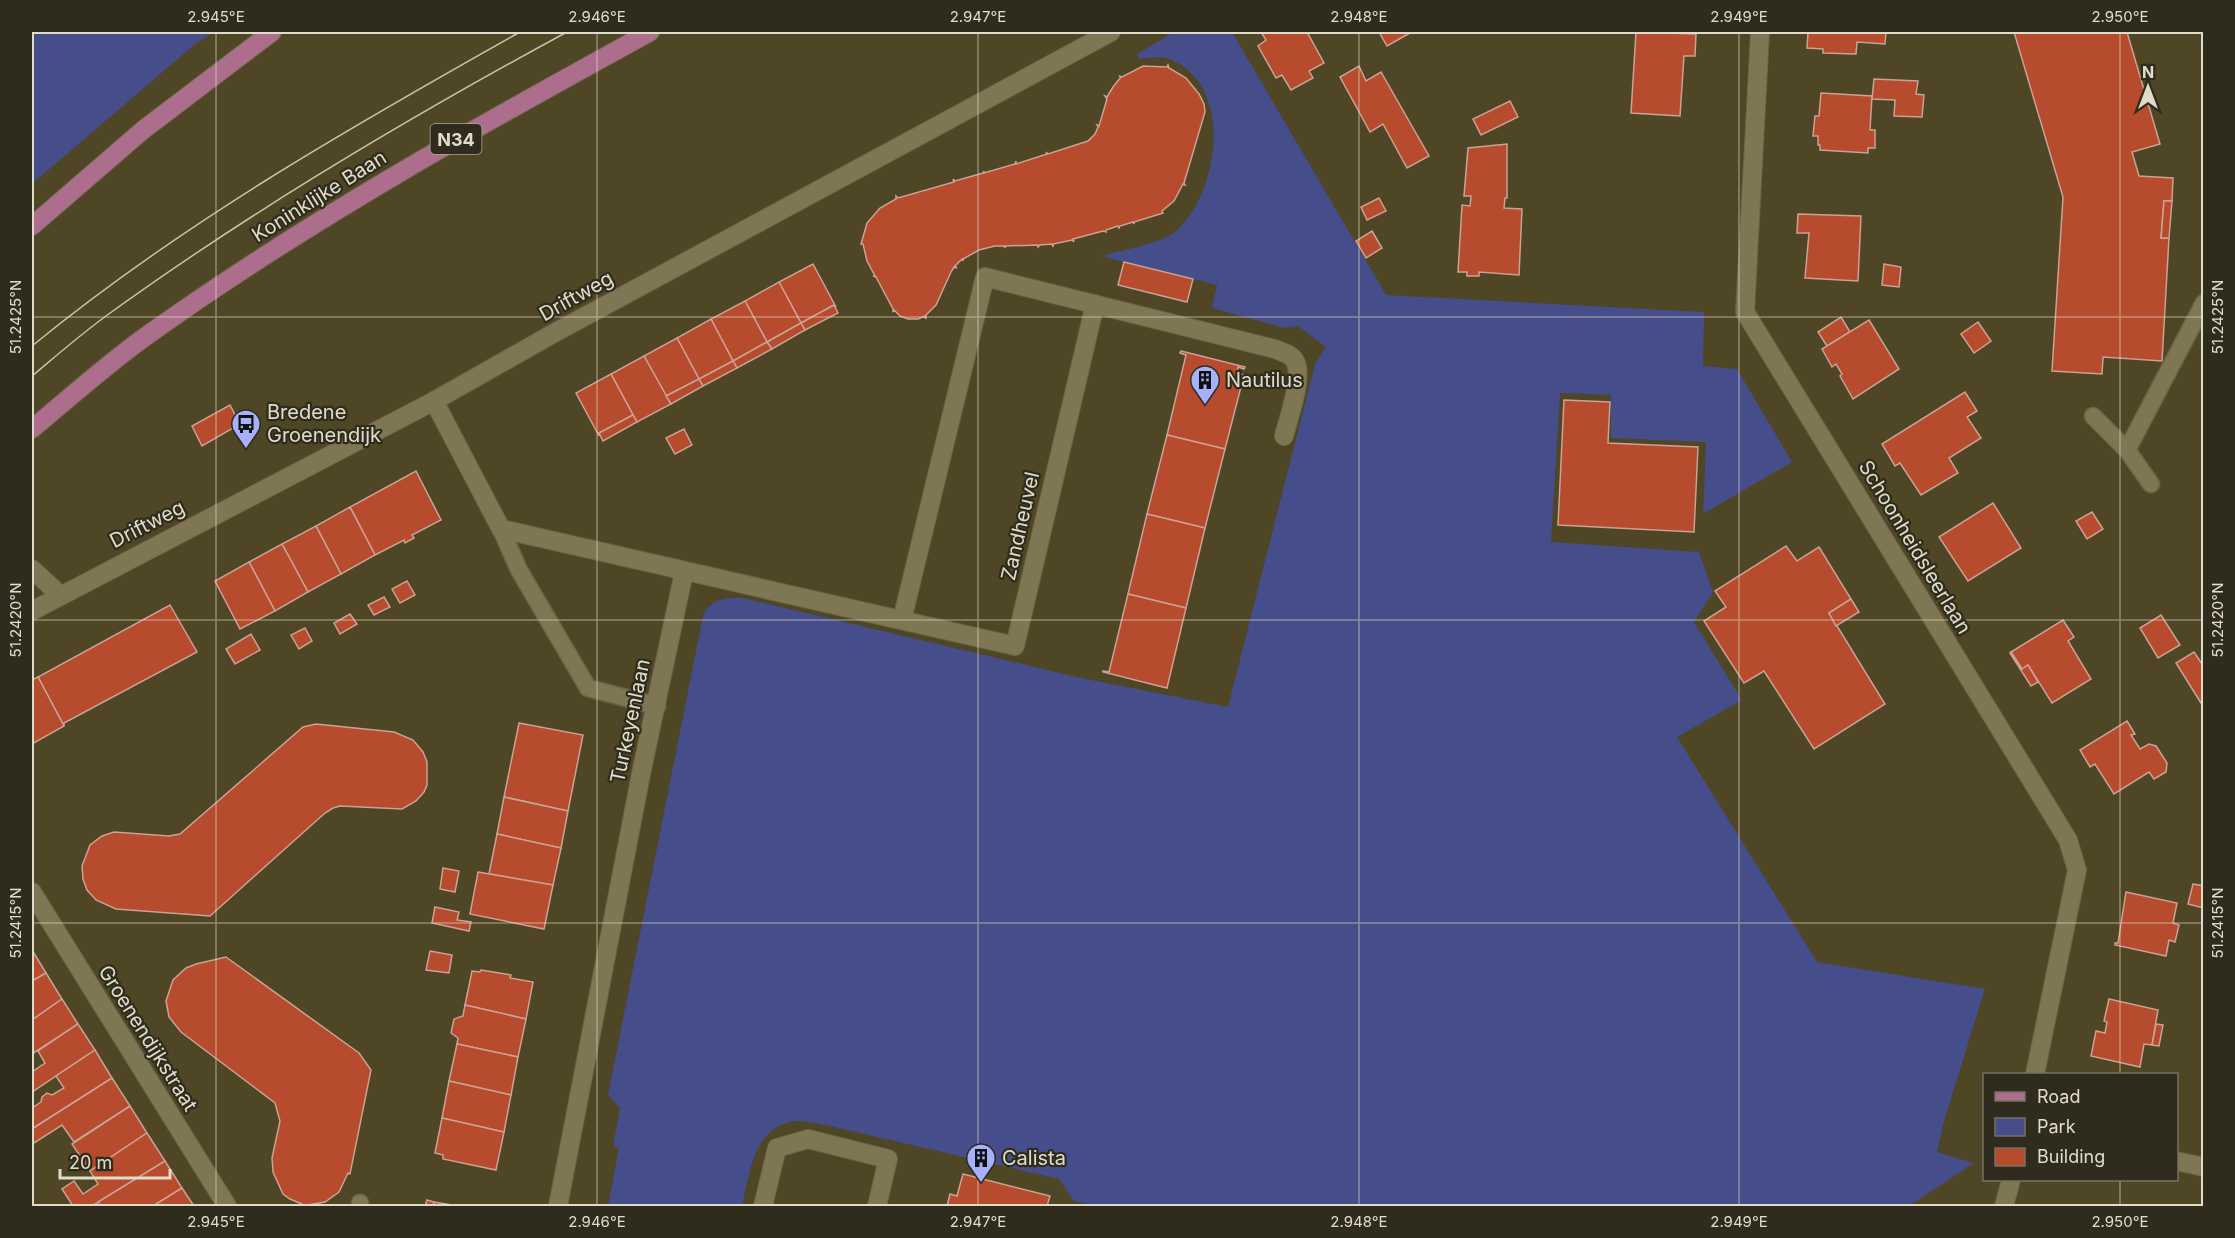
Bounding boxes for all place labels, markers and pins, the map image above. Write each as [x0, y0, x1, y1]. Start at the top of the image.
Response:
building icon: Nautilus [1189, 364, 1221, 406]
place label: Nautilus [1226, 368, 1303, 392]
place label: Bredene Groenendijk [267, 400, 381, 447]
bus stop icon: Bredene Groenendijk [230, 408, 262, 450]
building icon: Calista [965, 1142, 997, 1184]
place label: Calista [1002, 1146, 1066, 1170]

